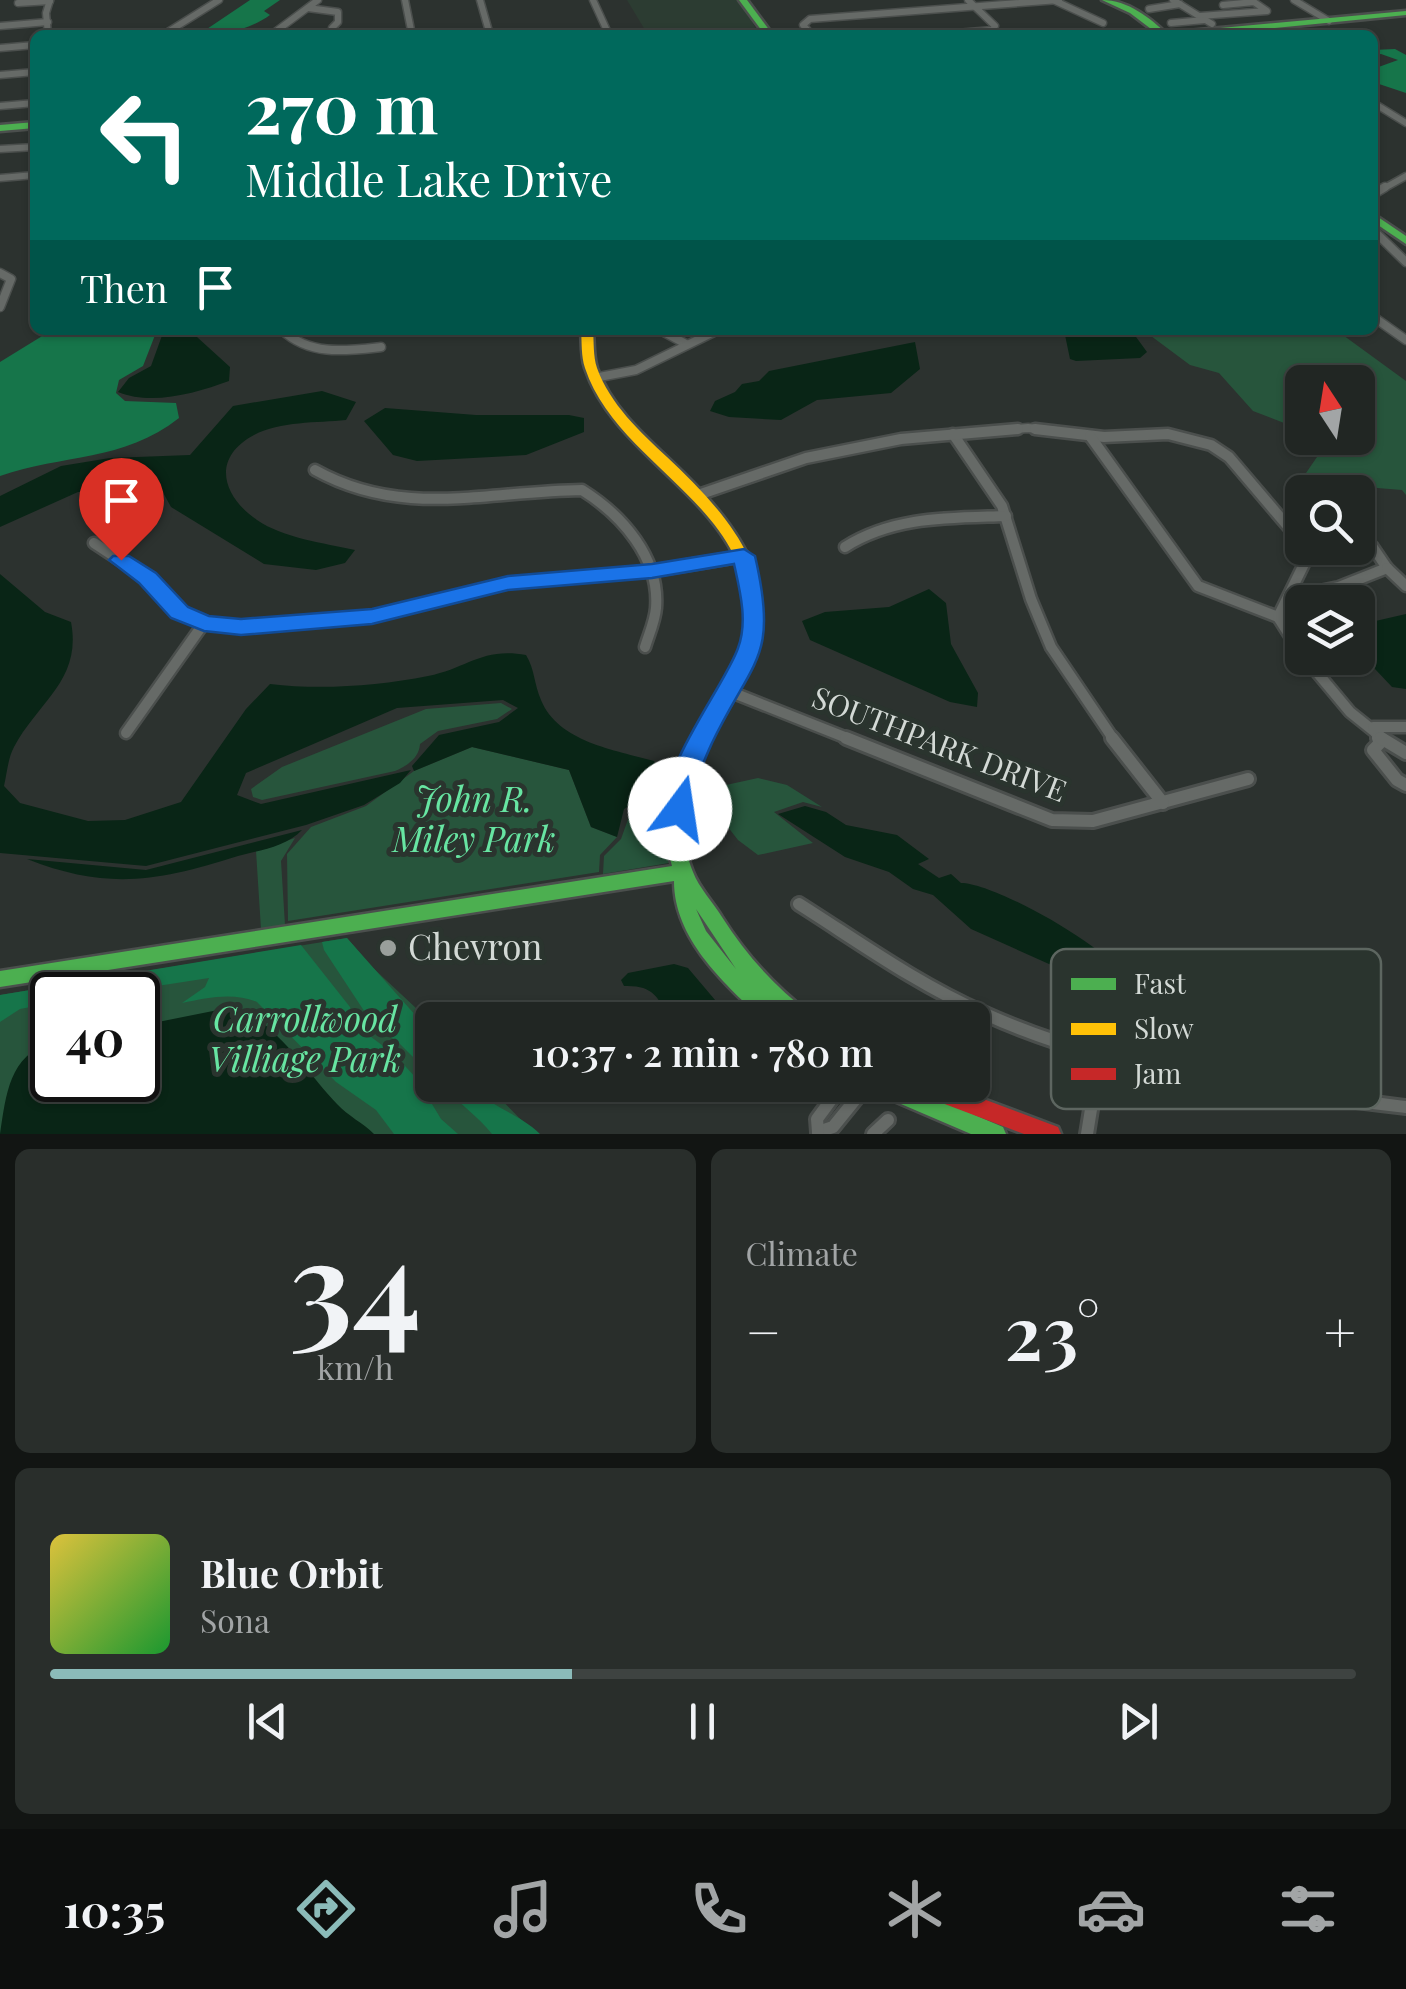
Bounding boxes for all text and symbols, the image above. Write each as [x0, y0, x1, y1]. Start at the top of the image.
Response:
text: 270 m [245, 58, 438, 152]
icon: left [80, 70, 210, 200]
text: Middle Lake Drive [245, 148, 613, 208]
icon: arrive [188, 260, 243, 315]
text: Then [80, 262, 168, 313]
north arrow [1285, 365, 1375, 455]
map controls [1285, 365, 1375, 675]
pin [79, 458, 164, 561]
icon: arrive [94, 473, 149, 528]
button: search [1285, 475, 1375, 565]
button: layers [1285, 585, 1375, 675]
street label: SOUTHPARK DRIVE [807, 676, 1073, 810]
position arrow [628, 757, 732, 861]
park label: John R. Miley Park [390, 774, 556, 861]
place label: Chevron [408, 922, 542, 969]
marker: Chevron [377, 937, 399, 959]
legend [1051, 949, 1381, 1109]
text: Fast [1134, 964, 1187, 1001]
speed limit sign: 40 [30, 972, 160, 1102]
park label: Carrollwood Villiage Park [209, 994, 401, 1081]
text: Slow [1134, 1009, 1194, 1046]
text: 10:37 · 2 min · 780 m [532, 1026, 873, 1077]
text: Jam [1133, 1054, 1181, 1091]
text: 34 [289, 1193, 421, 1367]
text: Climate [746, 1231, 858, 1274]
text: 23° [1005, 1280, 1100, 1380]
text: − [746, 1293, 781, 1367]
text: + [1324, 1293, 1356, 1367]
text: km/h [317, 1345, 394, 1388]
text: Blue Orbit [200, 1547, 383, 1598]
text: Sona [200, 1598, 270, 1641]
icon: previous [240, 1694, 295, 1749]
icon: pause [675, 1694, 730, 1749]
icon: next [1111, 1694, 1166, 1749]
icon: directions [291, 1874, 361, 1944]
icon: music [488, 1874, 558, 1944]
icon: phone [684, 1874, 754, 1944]
icon: climate [880, 1874, 950, 1944]
icon: car [1076, 1874, 1146, 1944]
icon: filters [1273, 1874, 1343, 1944]
text: 10:35 [63, 1879, 165, 1939]

